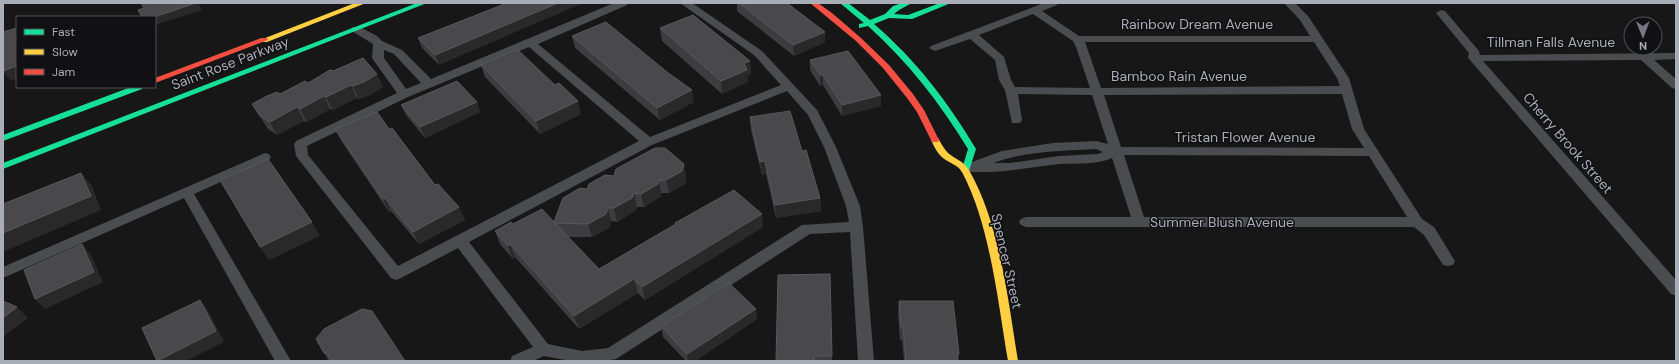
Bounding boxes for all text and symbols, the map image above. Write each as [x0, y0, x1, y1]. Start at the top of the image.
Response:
street label: Rainbow Dream Avenue [1121, 15, 1273, 33]
legend [16, 16, 156, 88]
north arrow [1623, 16, 1663, 56]
text: Fast [52, 24, 75, 40]
street label: Saint Rose Parkway [169, 32, 292, 94]
street label: Tillman Falls Avenue [1487, 33, 1615, 51]
text: N [1639, 39, 1647, 53]
text: Slow [52, 44, 78, 60]
text: Jam [52, 64, 75, 80]
street label: Bamboo Rain Avenue [1111, 67, 1247, 85]
street label: Cherry Brook Street [1519, 89, 1617, 197]
street label: Tristan Flower Avenue [1175, 128, 1315, 146]
street label: Spencer Street [987, 212, 1027, 310]
street label: Summer Blush Avenue [1150, 213, 1294, 231]

